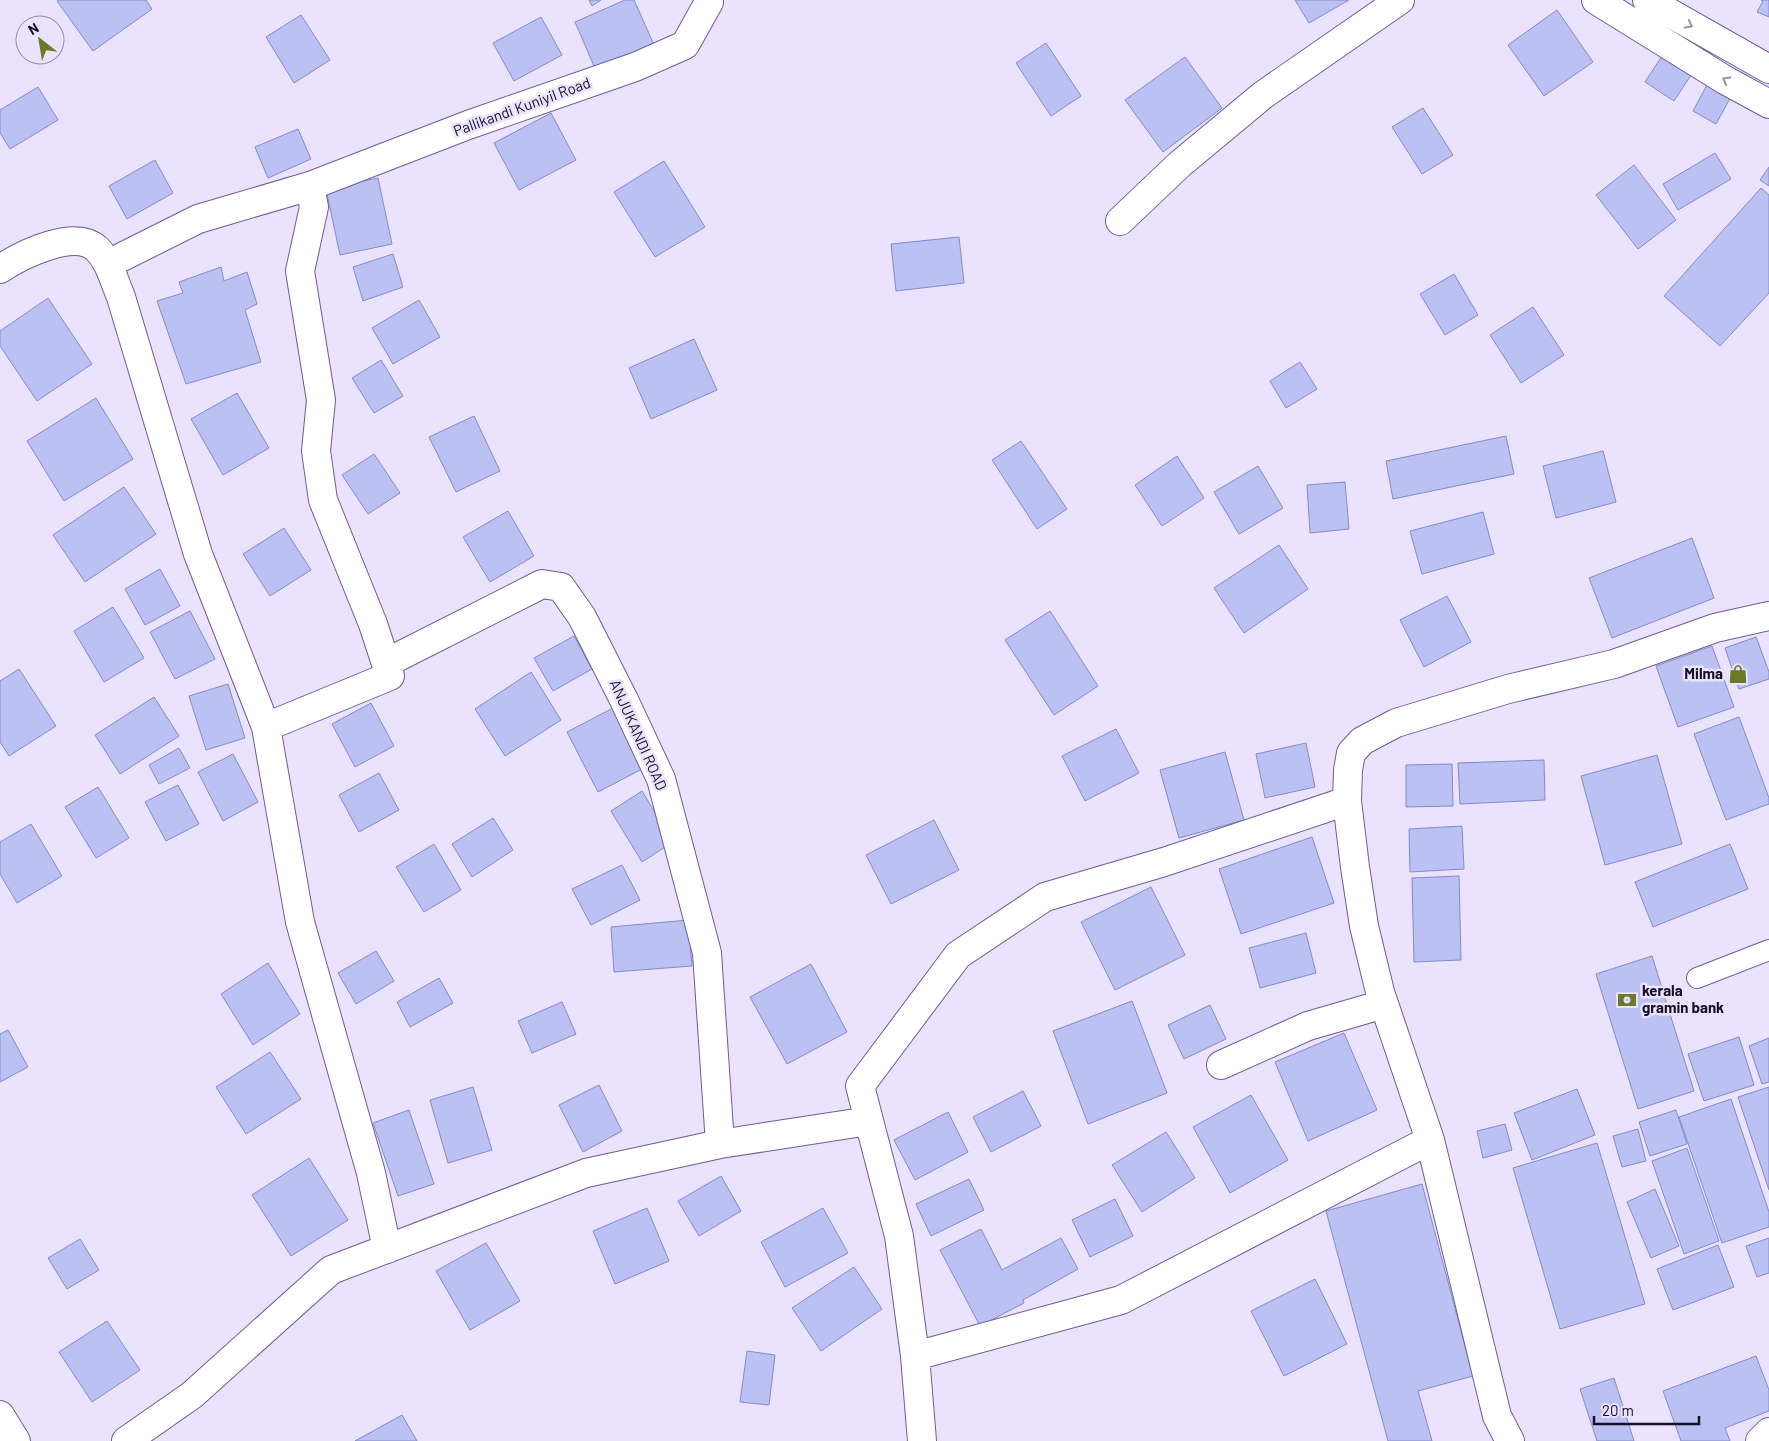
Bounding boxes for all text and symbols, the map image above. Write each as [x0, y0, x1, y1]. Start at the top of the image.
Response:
north arrow [15, 15, 65, 65]
one-way arrow [1684, 18, 1693, 28]
text: N [25, 19, 41, 38]
street label: Pallikandi Kuniyil Road [451, 73, 593, 139]
one-way arrow [1723, 77, 1732, 87]
shop icon: Milma [1727, 663, 1749, 685]
place label: Milma [1684, 664, 1723, 682]
street label: ANJUKANDI ROAD [606, 676, 671, 793]
place label: kerala gramin bank [1642, 981, 1724, 1016]
bank icon: kerala gramin bank [1616, 989, 1638, 1011]
scale bar [1594, 1394, 1699, 1426]
text: 20 m [1602, 1401, 1634, 1419]

